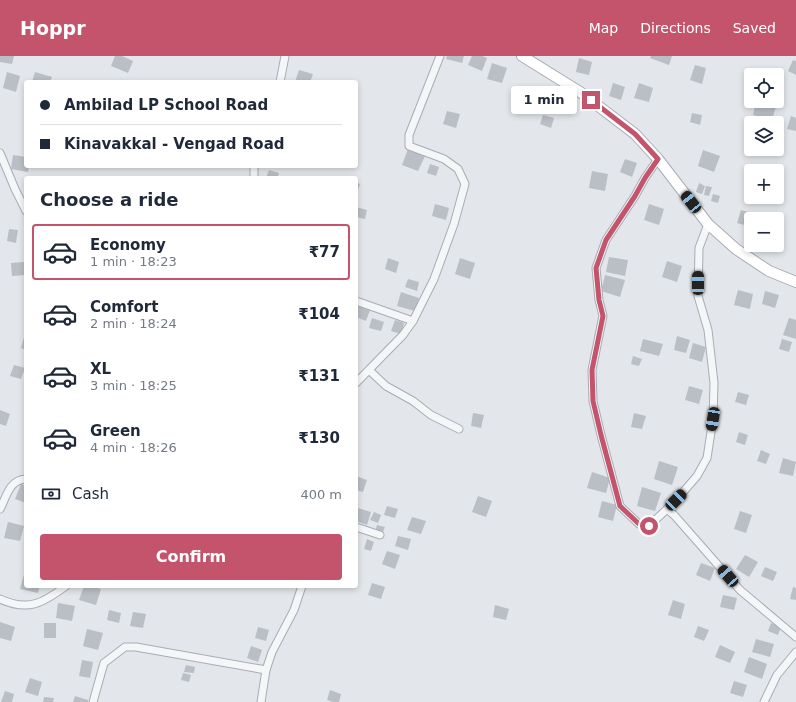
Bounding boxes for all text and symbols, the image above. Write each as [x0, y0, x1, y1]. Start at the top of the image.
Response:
text: Hoppr [20, 17, 86, 39]
text: Map [589, 20, 618, 36]
text: Directions [640, 20, 711, 36]
text: Saved [733, 20, 776, 36]
map controls [744, 68, 784, 252]
button: locate [744, 68, 784, 108]
callout: 1 min [511, 86, 577, 114]
route end [582, 91, 600, 109]
text: 1 min [524, 92, 564, 107]
text: Ambilad LP School Road [64, 96, 268, 114]
button: layers [744, 116, 784, 156]
text: Kinavakkal - Vengad Road [64, 135, 285, 153]
button: + [744, 164, 784, 204]
text: Choose a ride [40, 189, 179, 210]
car [679, 189, 703, 215]
button: − [744, 212, 784, 252]
icon: car [42, 234, 78, 270]
text: Economy [90, 236, 166, 254]
text: ₹77 [309, 243, 340, 261]
text: 1 min · 18:23 [90, 254, 177, 269]
car [692, 271, 704, 295]
icon: car [42, 296, 78, 332]
text: Comfort [90, 298, 158, 316]
text: ₹104 [298, 305, 340, 323]
text: 2 min · 18:24 [90, 316, 177, 331]
icon: car [42, 358, 78, 394]
text: XL [90, 360, 111, 378]
text: ₹131 [298, 367, 340, 385]
text: 3 min · 18:25 [90, 378, 177, 393]
car [705, 406, 721, 432]
icon: car [42, 420, 78, 456]
text: Green [90, 422, 141, 440]
text: ₹130 [298, 429, 340, 447]
text: 4 min · 18:26 [90, 440, 177, 455]
icon: cash [40, 483, 62, 505]
text: Cash [72, 485, 109, 503]
text: 400 m [300, 487, 342, 502]
car [663, 487, 689, 513]
route start [640, 517, 658, 535]
button: Confirm [40, 534, 342, 580]
car [716, 563, 740, 589]

